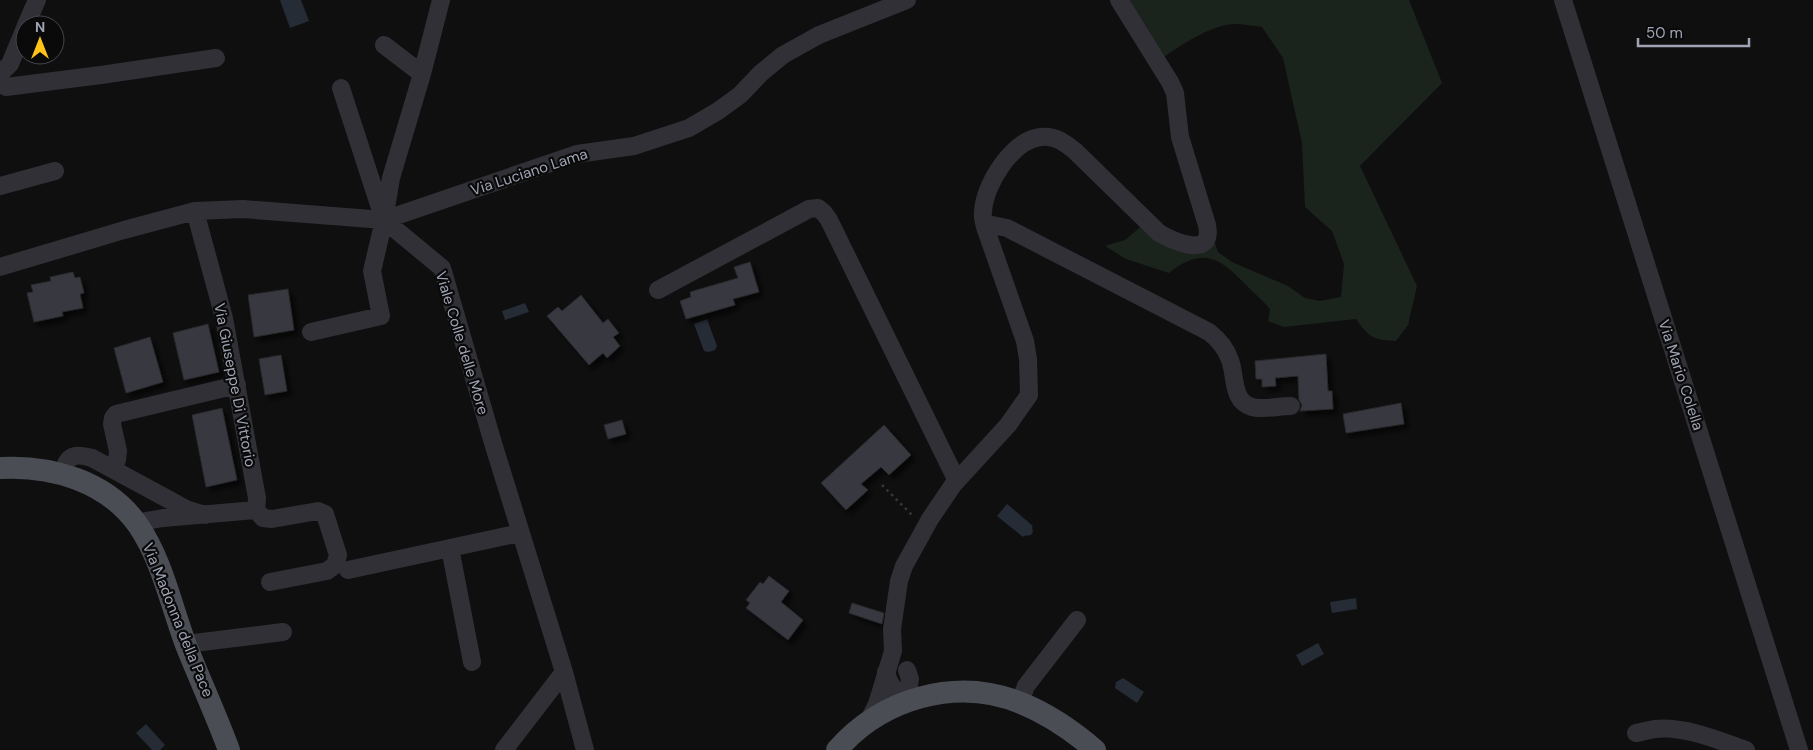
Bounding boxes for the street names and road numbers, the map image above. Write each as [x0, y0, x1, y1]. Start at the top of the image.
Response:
street label: Via Luciano Lama [468, 144, 590, 200]
street label: Viale Colle delle More [431, 269, 493, 417]
street label: Via Giuseppe Di Vittorio [209, 301, 261, 469]
street label: Via Mario Colella [1654, 317, 1708, 433]
street label: Via Madonna della Pace [138, 540, 218, 700]

